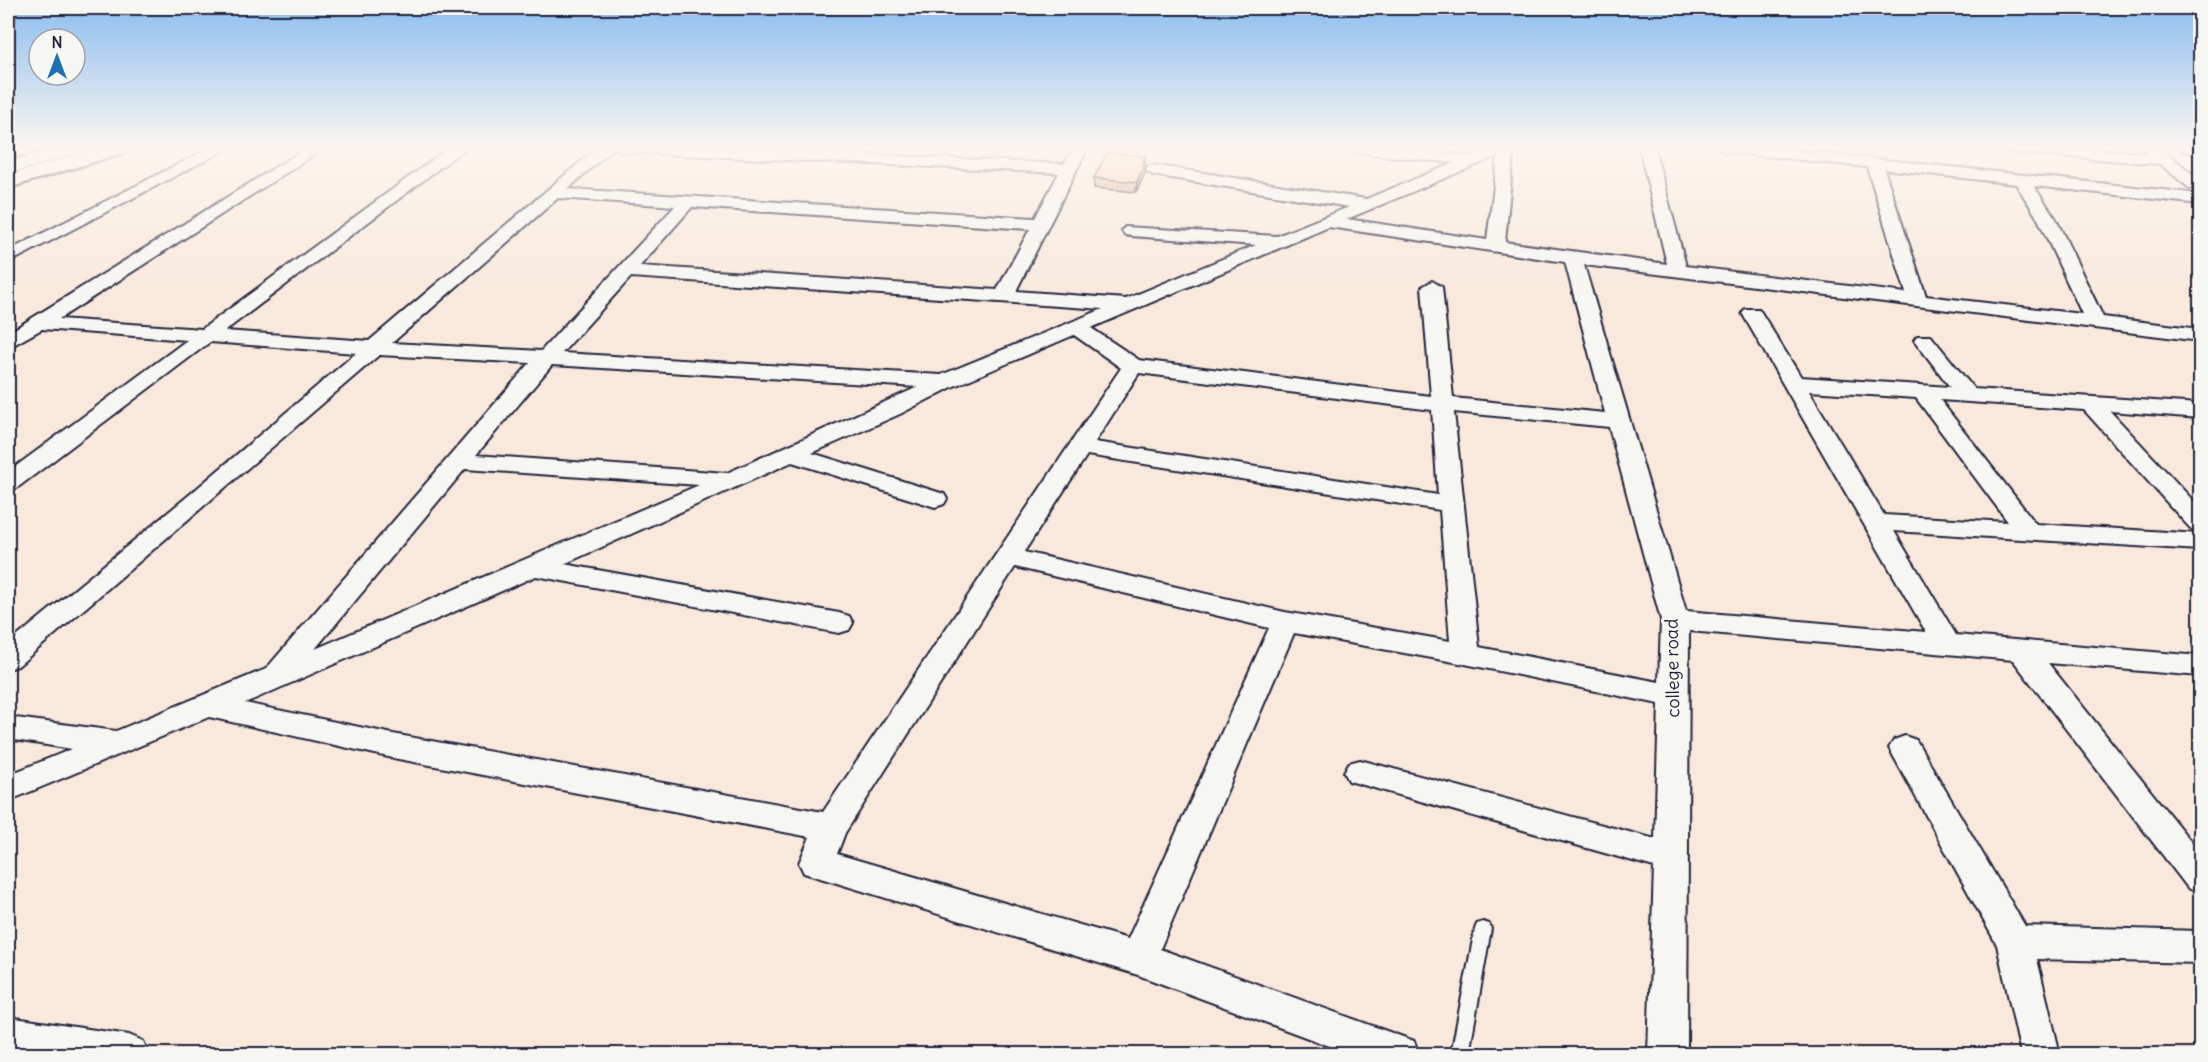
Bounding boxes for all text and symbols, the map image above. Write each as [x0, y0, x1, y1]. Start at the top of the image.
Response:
north arrow [27, 27, 87, 87]
text: N [51, 32, 63, 52]
street label: college road [1660, 618, 1684, 718]

